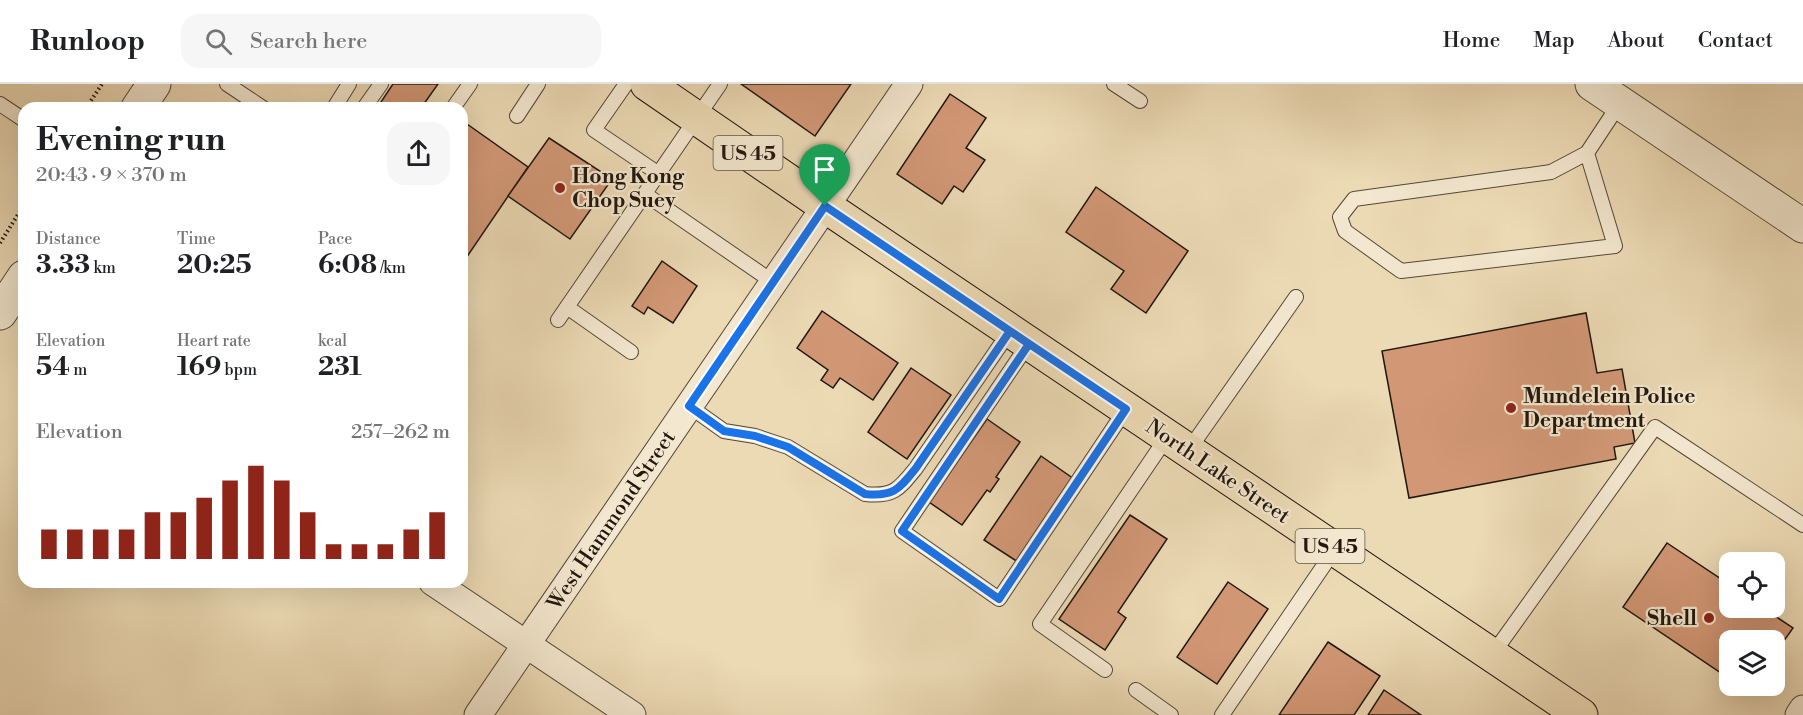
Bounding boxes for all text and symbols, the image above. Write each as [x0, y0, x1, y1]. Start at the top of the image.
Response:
search box [181, 14, 601, 68]
text: Runloop [30, 24, 145, 59]
icon: search [202, 25, 235, 58]
text: Search here [250, 28, 367, 55]
text: Home [1443, 28, 1500, 54]
text: Map [1533, 28, 1575, 54]
text: About [1608, 28, 1665, 54]
text: Contact [1698, 28, 1773, 54]
text: Evening run [36, 120, 225, 161]
button: share [387, 122, 450, 185]
road number: US 45 [714, 136, 783, 170]
pin [799, 144, 850, 206]
icon: arrive [808, 153, 841, 186]
text: 20:43 · 9 × 370 m [36, 163, 187, 188]
place label: Hong Kong Chop Suey [572, 164, 685, 214]
marker: Hong Kong Chop Suey [553, 181, 567, 195]
text: Distance [36, 229, 101, 249]
text: Time [177, 229, 216, 249]
text: Pace [318, 229, 352, 249]
text: 3.33 [36, 249, 90, 281]
text: 20:25 [177, 249, 252, 281]
text: 6:08 [318, 249, 377, 281]
text: km [90, 258, 116, 278]
text: /km [377, 258, 406, 278]
text: Elevation [36, 331, 105, 351]
text: Heart rate [177, 331, 251, 351]
text: kcal [318, 331, 347, 351]
text: 54 [36, 351, 70, 383]
text: 169 [177, 351, 221, 383]
text: 231 [318, 351, 362, 383]
text: m [70, 360, 87, 380]
text: bpm [221, 360, 257, 380]
place label: Mundelein Police Department [1523, 384, 1696, 434]
marker: Mundelein Police Department [1504, 401, 1518, 415]
street label: North Lake Street [1140, 414, 1295, 530]
text: Elevation [36, 420, 123, 445]
text: 257–262 m [351, 420, 450, 445]
street label: West Hammond Street [541, 425, 682, 616]
road number: US 45 [1296, 529, 1364, 563]
map controls [1719, 552, 1785, 696]
button: locate [1719, 552, 1785, 618]
place label: Shell [1647, 606, 1697, 632]
marker: Shell [1702, 611, 1716, 625]
button: layers [1719, 630, 1785, 696]

